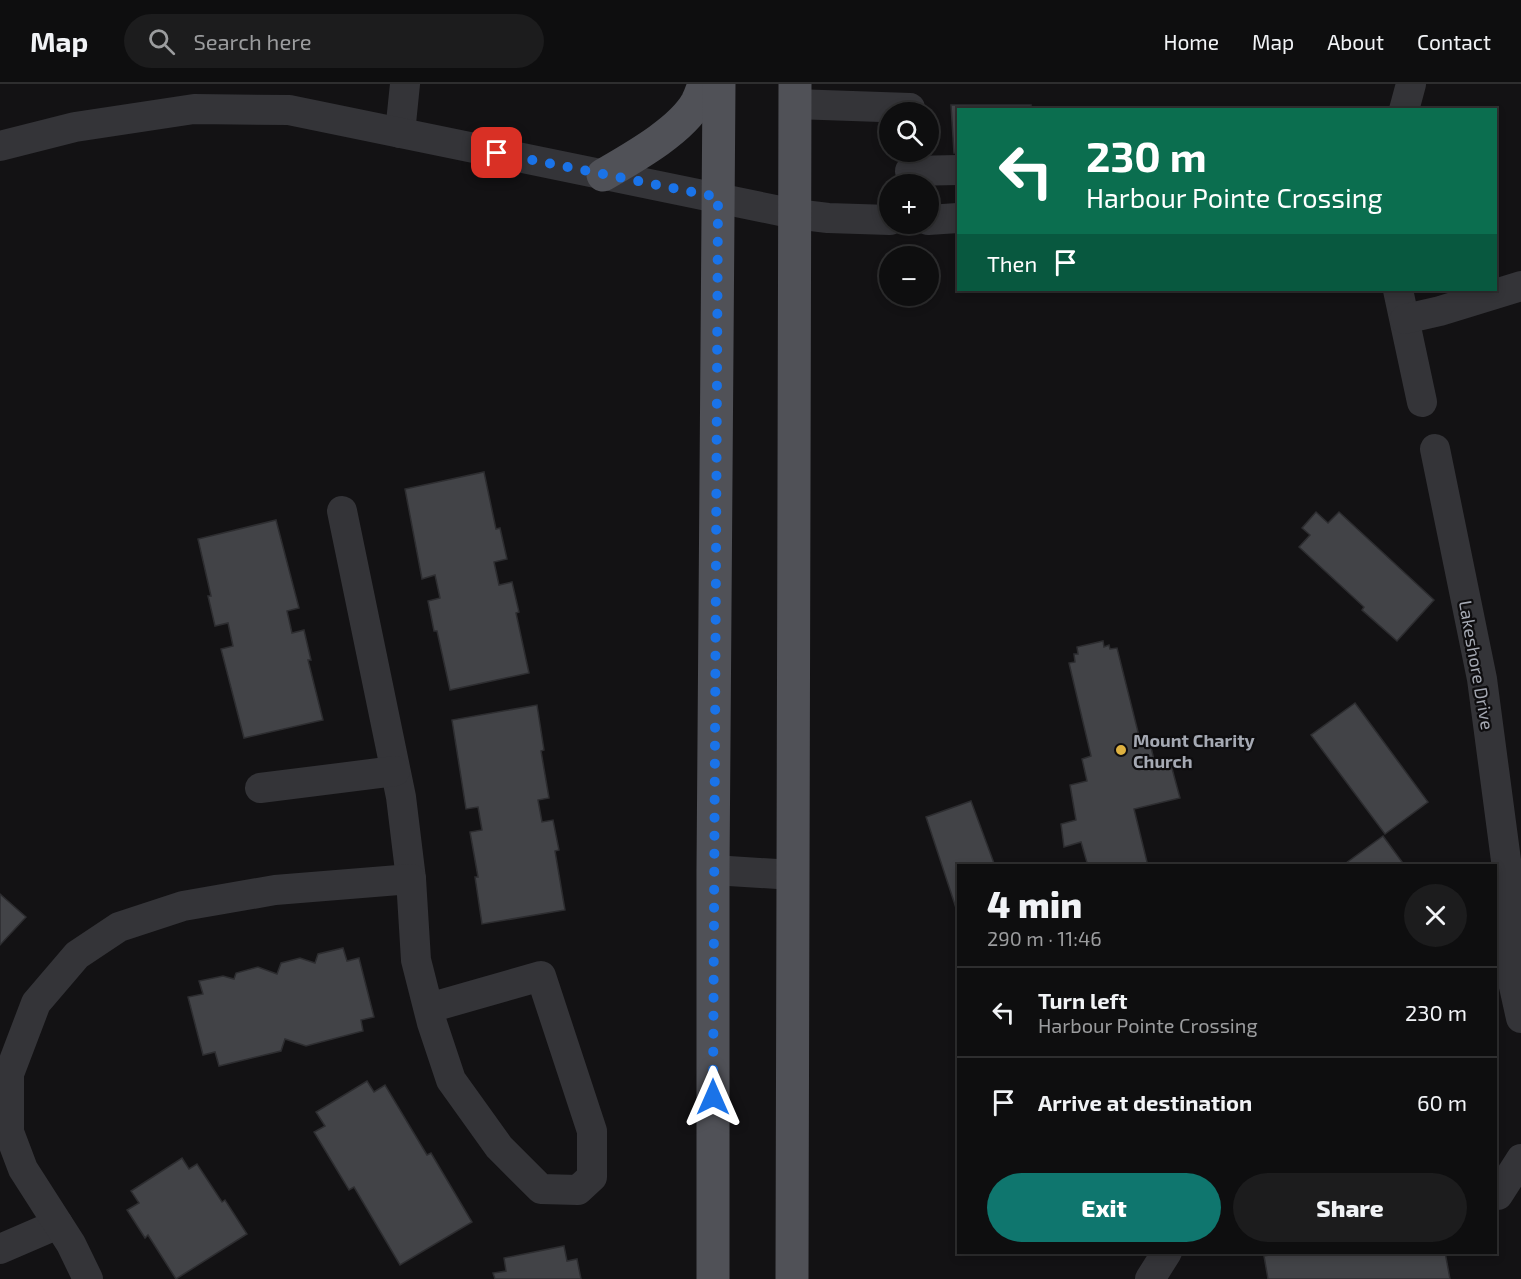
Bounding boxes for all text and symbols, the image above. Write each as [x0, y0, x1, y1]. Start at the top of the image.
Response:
search box [124, 14, 544, 68]
text: Map [30, 24, 88, 58]
icon: search [145, 25, 178, 58]
text: Search here [193, 28, 312, 54]
text: Home [1163, 29, 1219, 54]
text: Map [1252, 29, 1294, 54]
text: About [1327, 29, 1384, 54]
text: Contact [1417, 29, 1491, 54]
map controls [879, 102, 939, 306]
button: search [879, 102, 939, 162]
pin [471, 127, 522, 178]
text: 230 m [1086, 130, 1207, 180]
icon: left [987, 132, 1065, 210]
icon: arrive [480, 136, 513, 169]
button: + [879, 174, 939, 234]
text: Harbour Pointe Crossing [1086, 181, 1382, 213]
button: − [879, 246, 939, 306]
icon: arrive [1049, 246, 1082, 279]
text: Then [987, 250, 1037, 276]
street label: Lakeshore Drive [1455, 599, 1499, 731]
place label: Mount Charity Church [1133, 729, 1256, 772]
marker: Mount Charity Church [1114, 743, 1128, 757]
text: 4 min [987, 882, 1082, 925]
button: close [1404, 884, 1467, 947]
text: 290 m · 11:46 [987, 926, 1102, 950]
text: Turn left [1038, 987, 1127, 1013]
icon: left [987, 996, 1020, 1029]
text: 230 m [1405, 999, 1467, 1025]
text: Harbour Pointe Crossing [1038, 1013, 1258, 1037]
position arrow [681, 1065, 745, 1129]
icon: arrive [987, 1086, 1020, 1119]
text: Arrive at destination [1038, 1089, 1252, 1115]
text: 60 m [1417, 1089, 1467, 1115]
button: Exit [987, 1173, 1221, 1242]
button: Share [1233, 1173, 1467, 1242]

